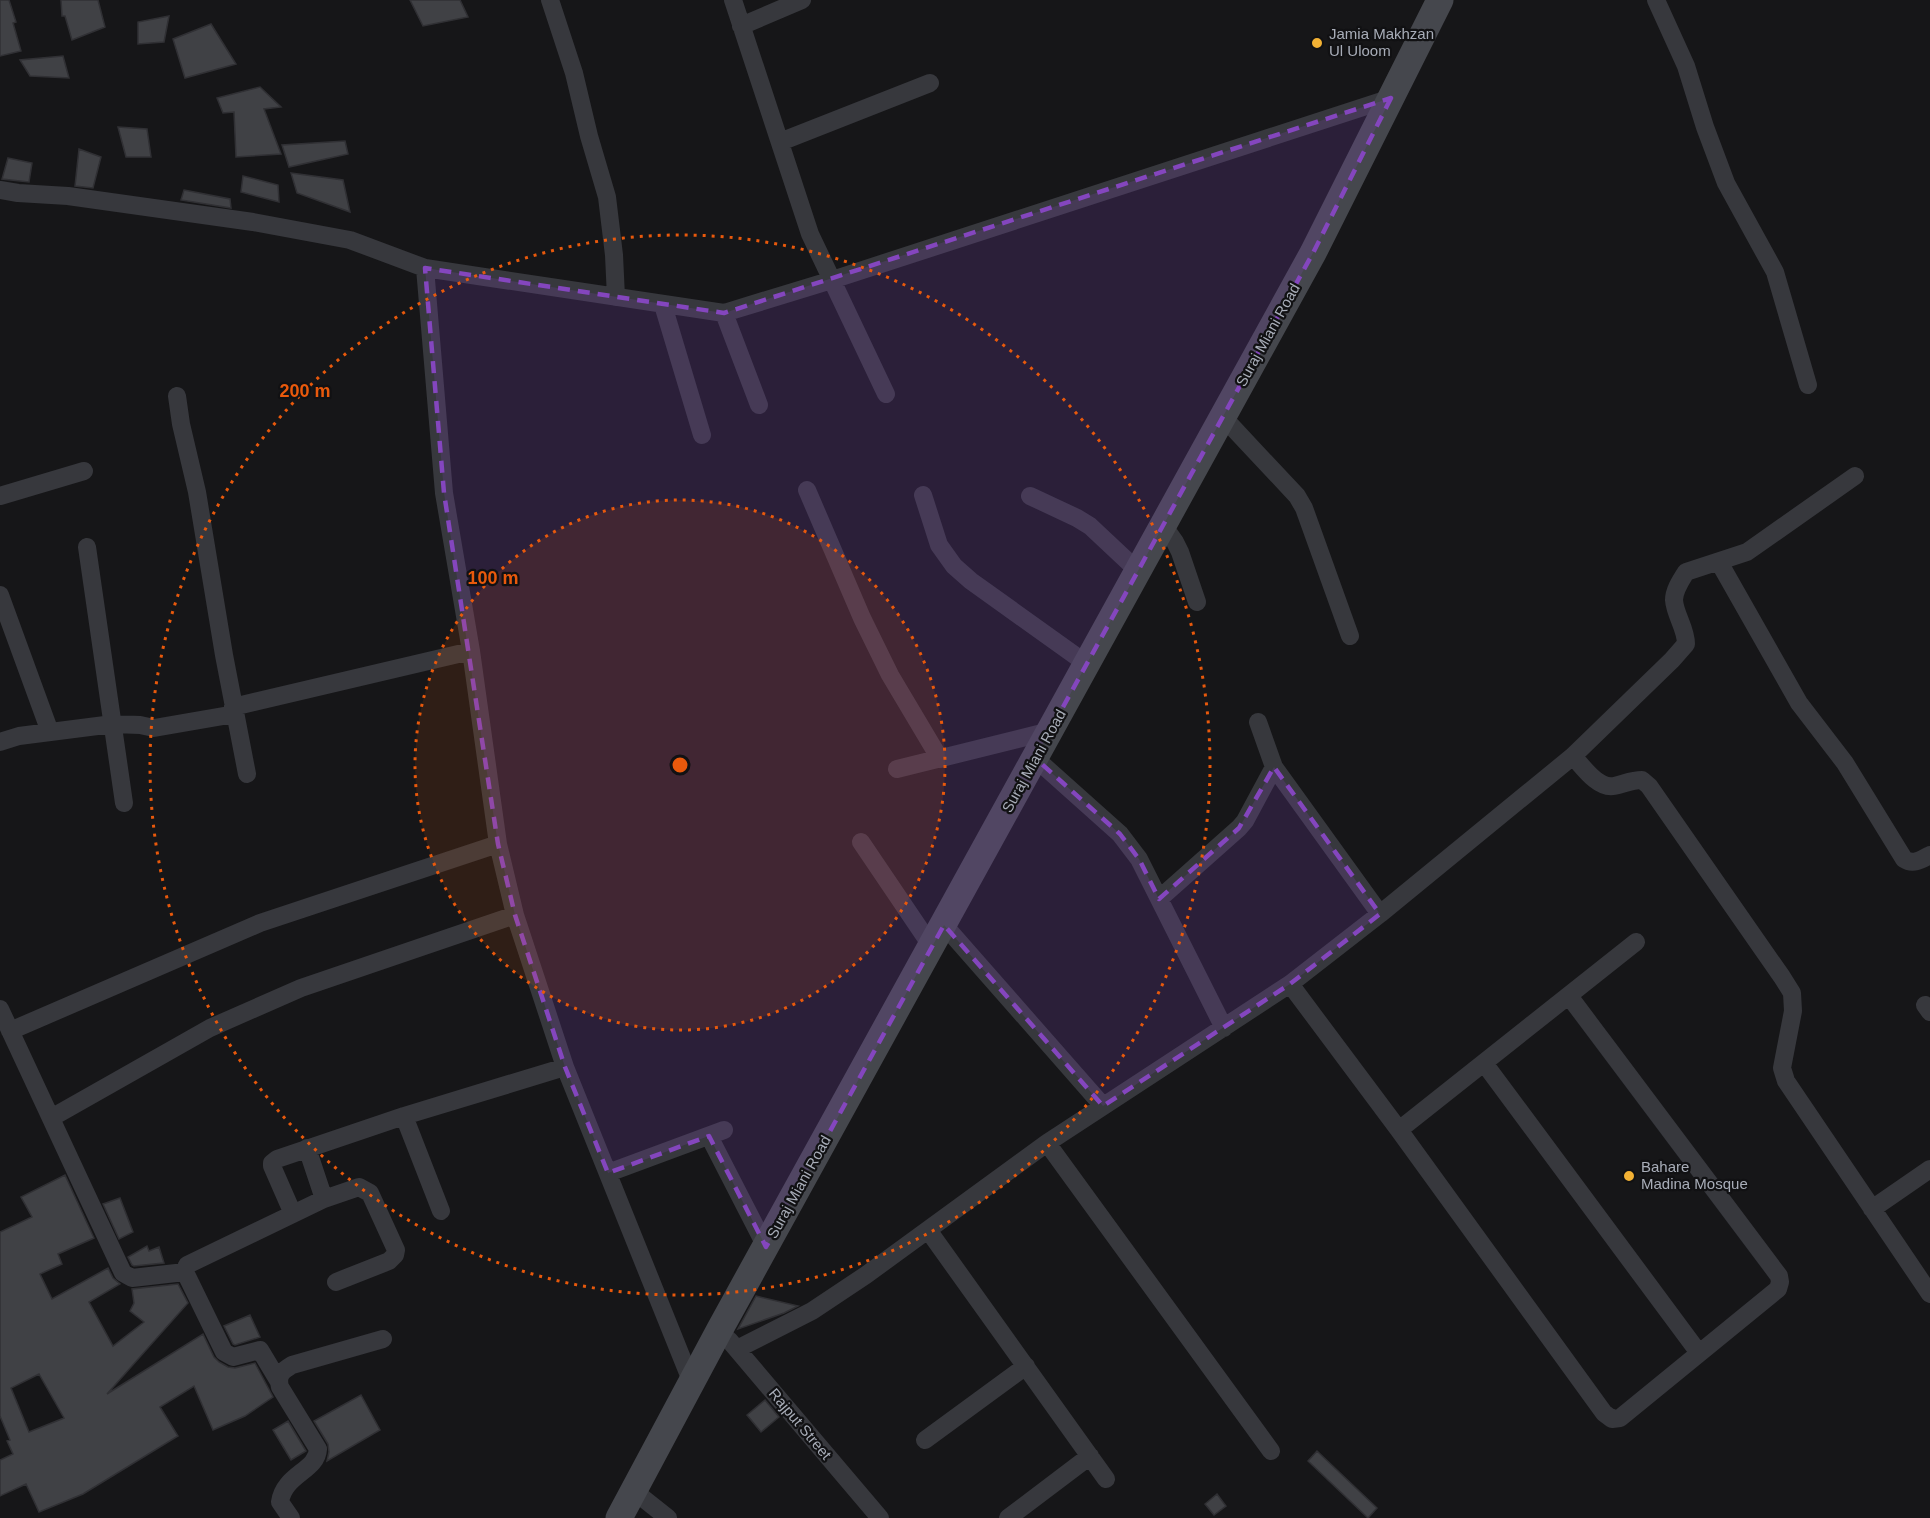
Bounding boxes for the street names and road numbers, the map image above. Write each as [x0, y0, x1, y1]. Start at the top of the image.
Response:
street label: Suraj Miani Road [1232, 280, 1303, 389]
street label: Suraj Miani Road [998, 706, 1069, 815]
street label: Suraj Miani Road [763, 1132, 834, 1241]
street label: Rajput Street [766, 1385, 836, 1463]

